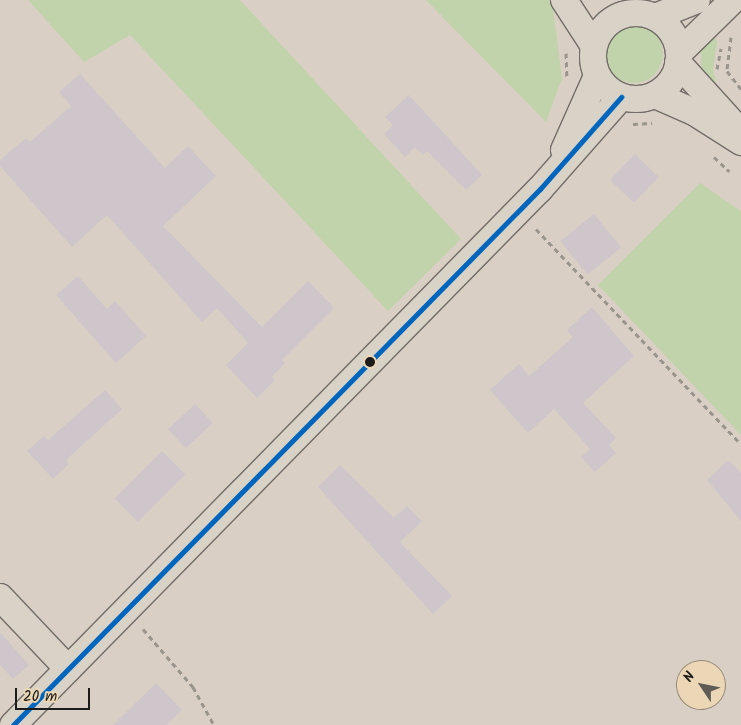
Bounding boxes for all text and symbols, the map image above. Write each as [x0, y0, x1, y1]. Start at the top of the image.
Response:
unlabelled marker [365, 357, 375, 367]
north arrow [676, 660, 726, 710]
text: N [678, 667, 701, 687]
scale bar [18, 678, 92, 710]
text: 20 m [23, 685, 57, 709]

